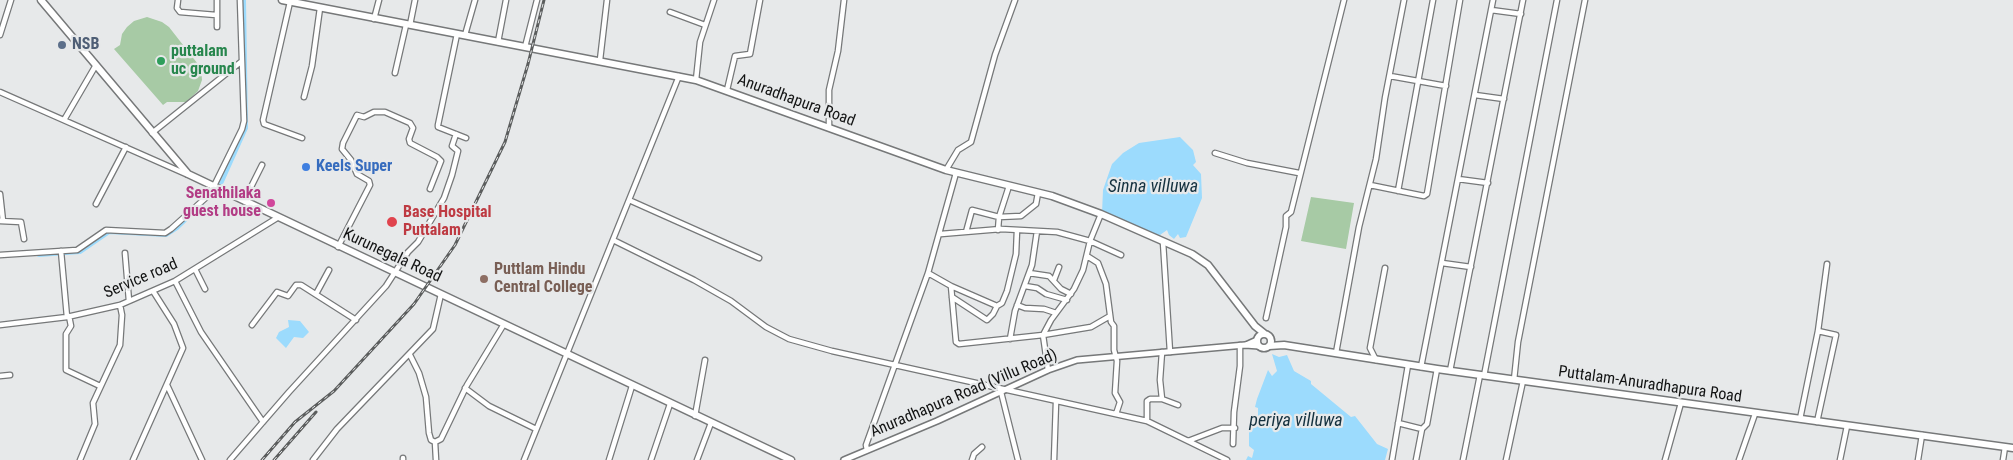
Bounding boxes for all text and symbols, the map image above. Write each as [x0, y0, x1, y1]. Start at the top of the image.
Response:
place label: NSB [72, 35, 99, 55]
marker: NSB [56, 39, 68, 51]
place label: puttalam uc ground [171, 42, 235, 80]
marker: puttalam uc ground [155, 55, 167, 67]
street label: Anuradhapura Road [734, 71, 858, 131]
place label: Keels Super [316, 157, 392, 177]
marker: Keels Super [300, 161, 312, 173]
water label: Sinna villuwa [1108, 176, 1198, 198]
place label: Senathilaka guest house [183, 184, 261, 222]
marker: Senathilaka guest house [265, 197, 277, 209]
place label: Base Hospital Puttalam [403, 203, 492, 241]
marker: Base Hospital Puttalam [385, 215, 399, 229]
street label: Kurunegala Road [340, 225, 444, 287]
street label: Service road [101, 255, 181, 303]
place label: Puttlam Hindu Central College [494, 260, 592, 298]
marker: Puttlam Hindu Central College [478, 273, 490, 285]
street label: Anuradhapura Road (Villu Road) [868, 346, 1060, 442]
street label: Puttalam-Anuradhapura Road [1557, 363, 1743, 407]
water label: periya villuwa [1249, 410, 1343, 432]

